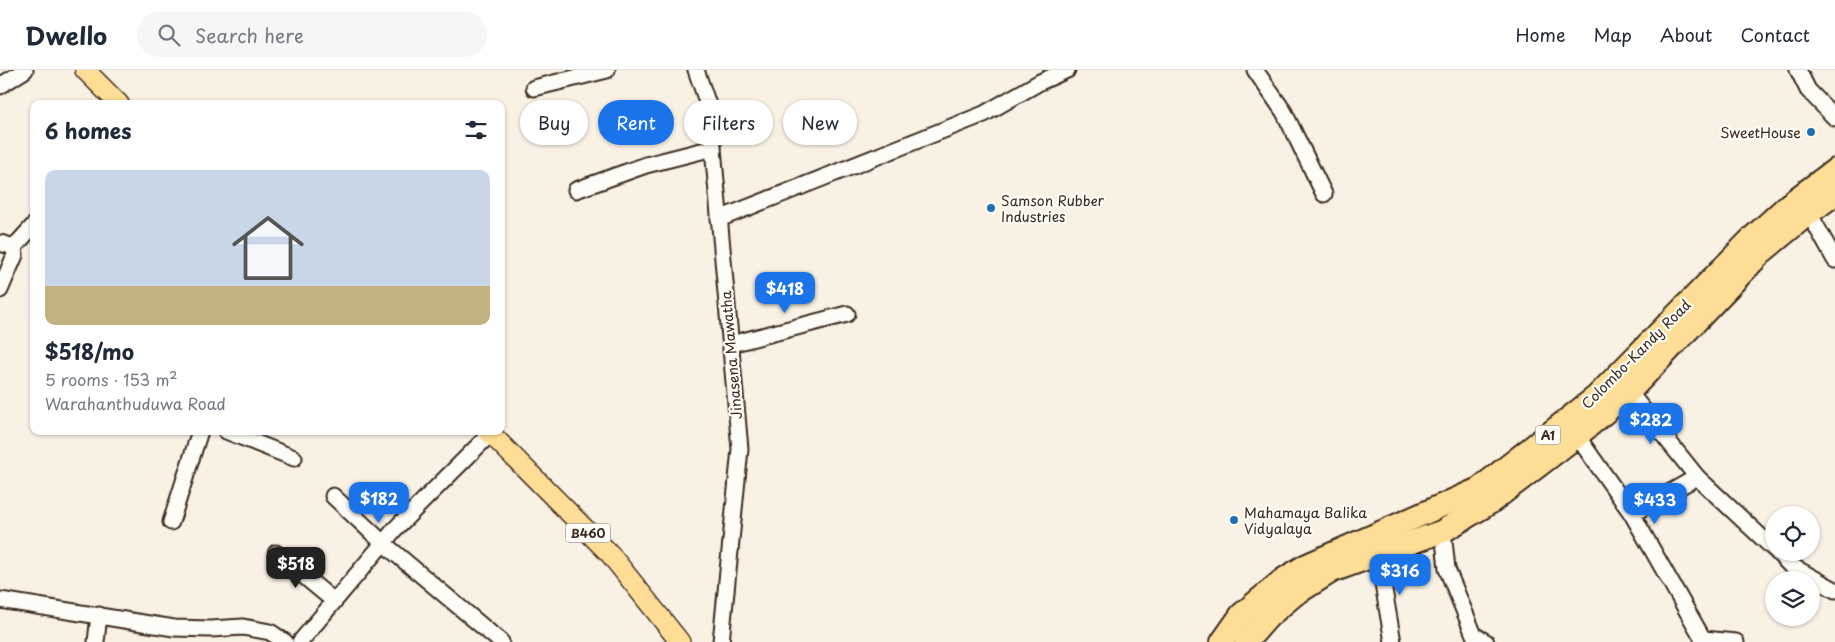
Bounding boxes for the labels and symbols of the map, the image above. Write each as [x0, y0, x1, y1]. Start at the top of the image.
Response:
place label: SweetHouse [1720, 122, 1801, 143]
marker: SweetHouse [1805, 126, 1817, 138]
place label: Samson Rubber Industries [1001, 190, 1104, 227]
marker: Samson Rubber Industries [985, 202, 997, 214]
pin: $418 [755, 272, 815, 314]
street label: Jinasena Mawatha [715, 290, 747, 420]
street label: Colombo-Kandy Road [1577, 295, 1695, 413]
pin: $282 [1621, 402, 1681, 445]
road number: A1 [1536, 426, 1560, 444]
pin: $182 [349, 482, 409, 524]
pin: $433 [1625, 482, 1685, 525]
place label: Mahamaya Balika Vidyalaya [1244, 502, 1367, 539]
marker: Mahamaya Balika Vidyalaya [1228, 514, 1240, 526]
road number: B460 [566, 523, 610, 542]
pin: $518 [266, 546, 326, 589]
pin: $316 [1370, 554, 1430, 596]

